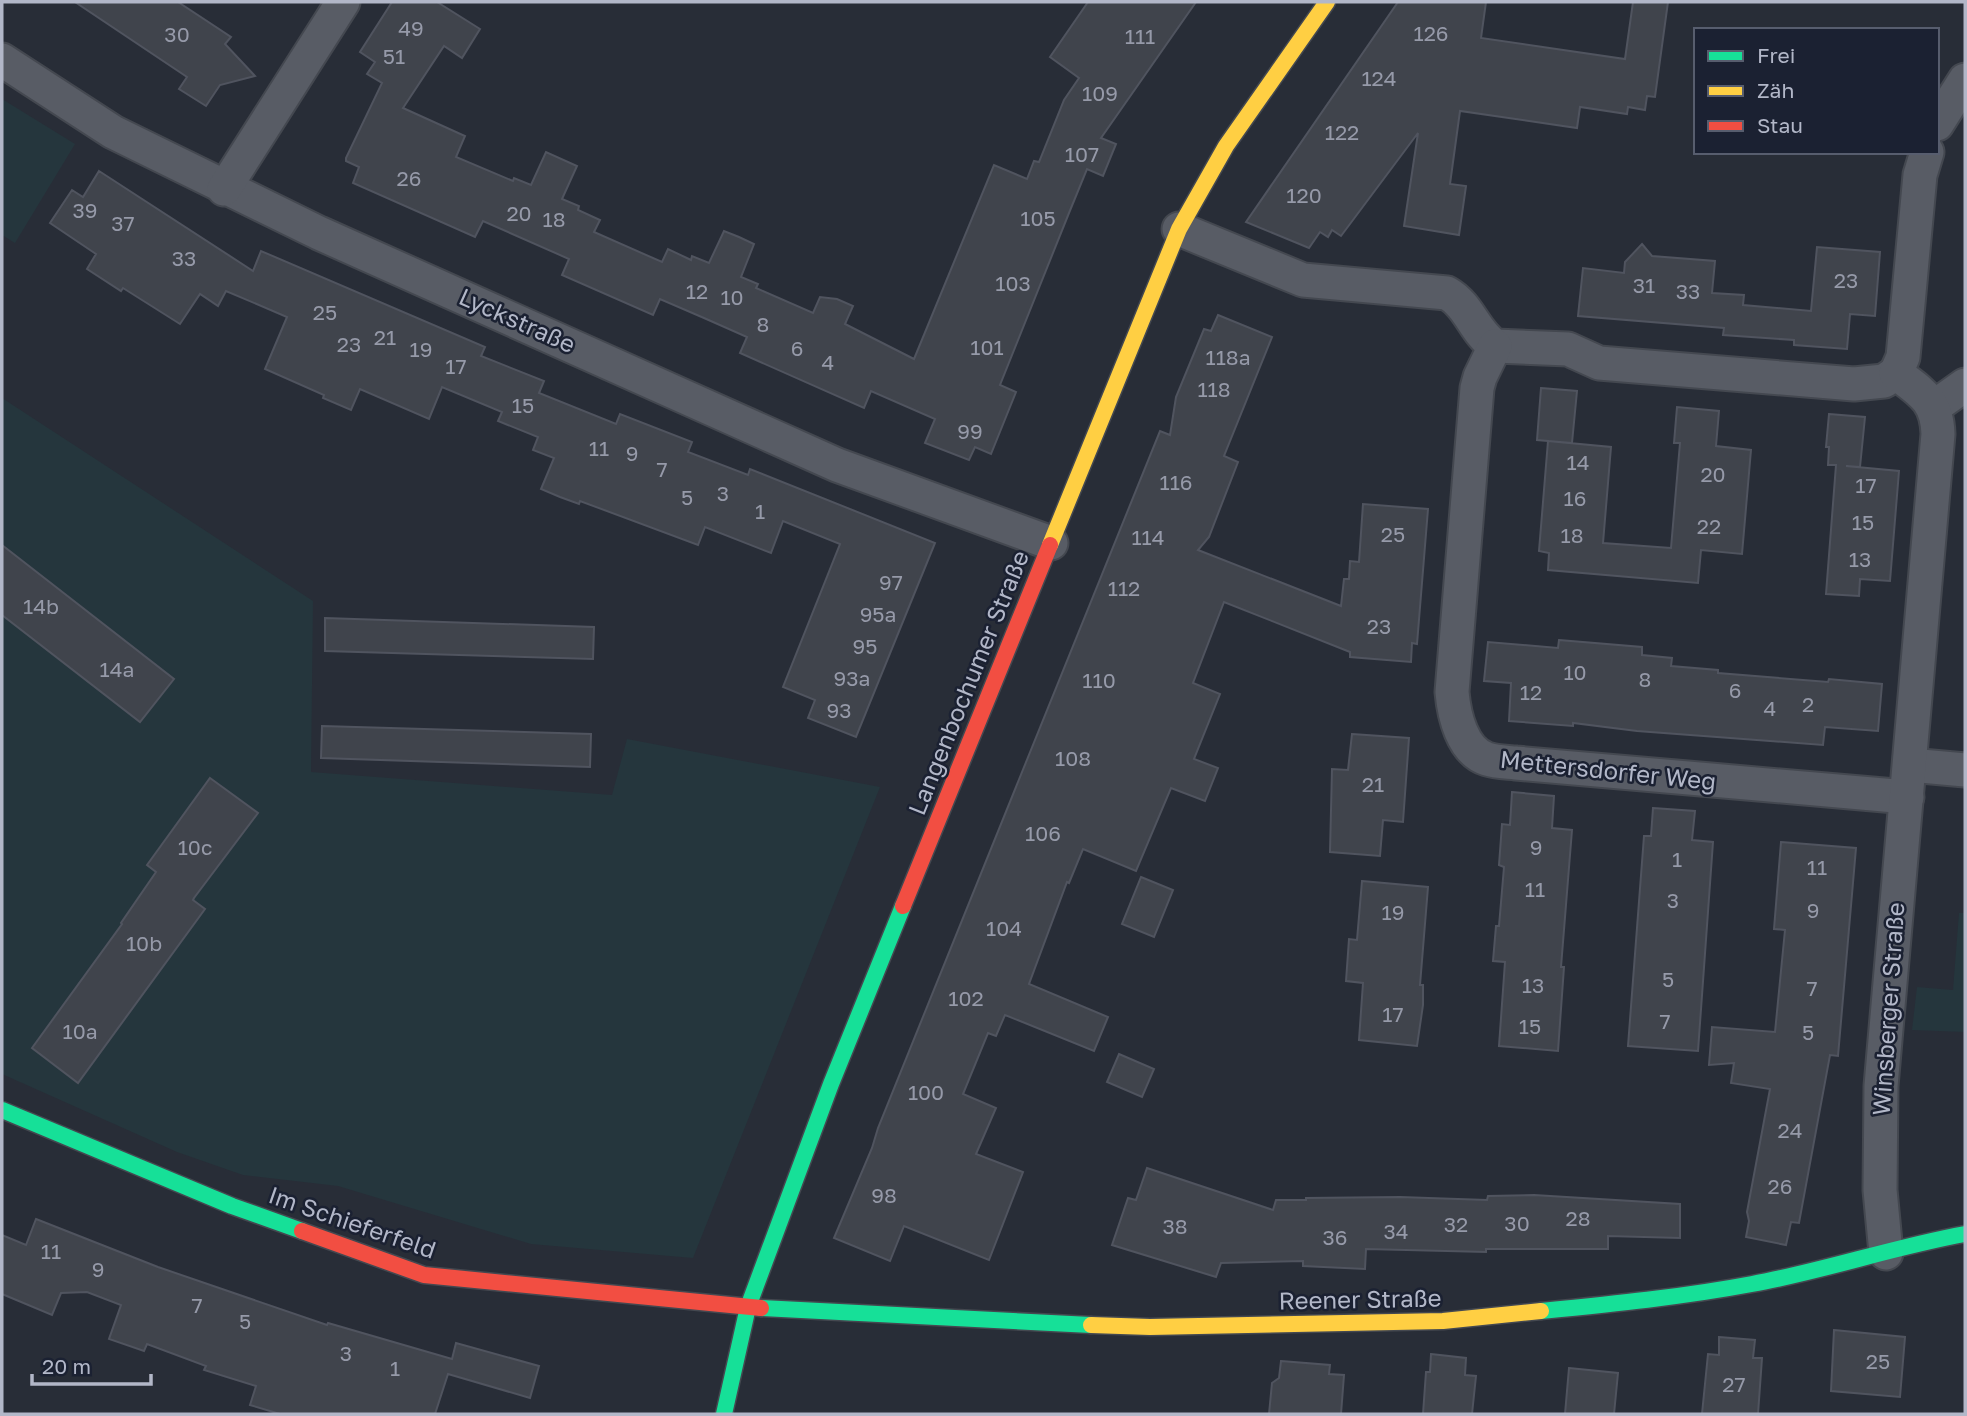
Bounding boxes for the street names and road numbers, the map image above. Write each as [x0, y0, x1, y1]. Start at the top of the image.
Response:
street label: Lyckstraße [455, 281, 580, 358]
street label: Langenbochumer Straße [901, 546, 1034, 819]
street label: Mettersdorfer Weg [1499, 744, 1718, 795]
street label: Winsberger Straße [1866, 901, 1909, 1117]
street label: Im Schieferfeld [265, 1179, 440, 1264]
street label: Reener Straße [1278, 1283, 1442, 1314]

